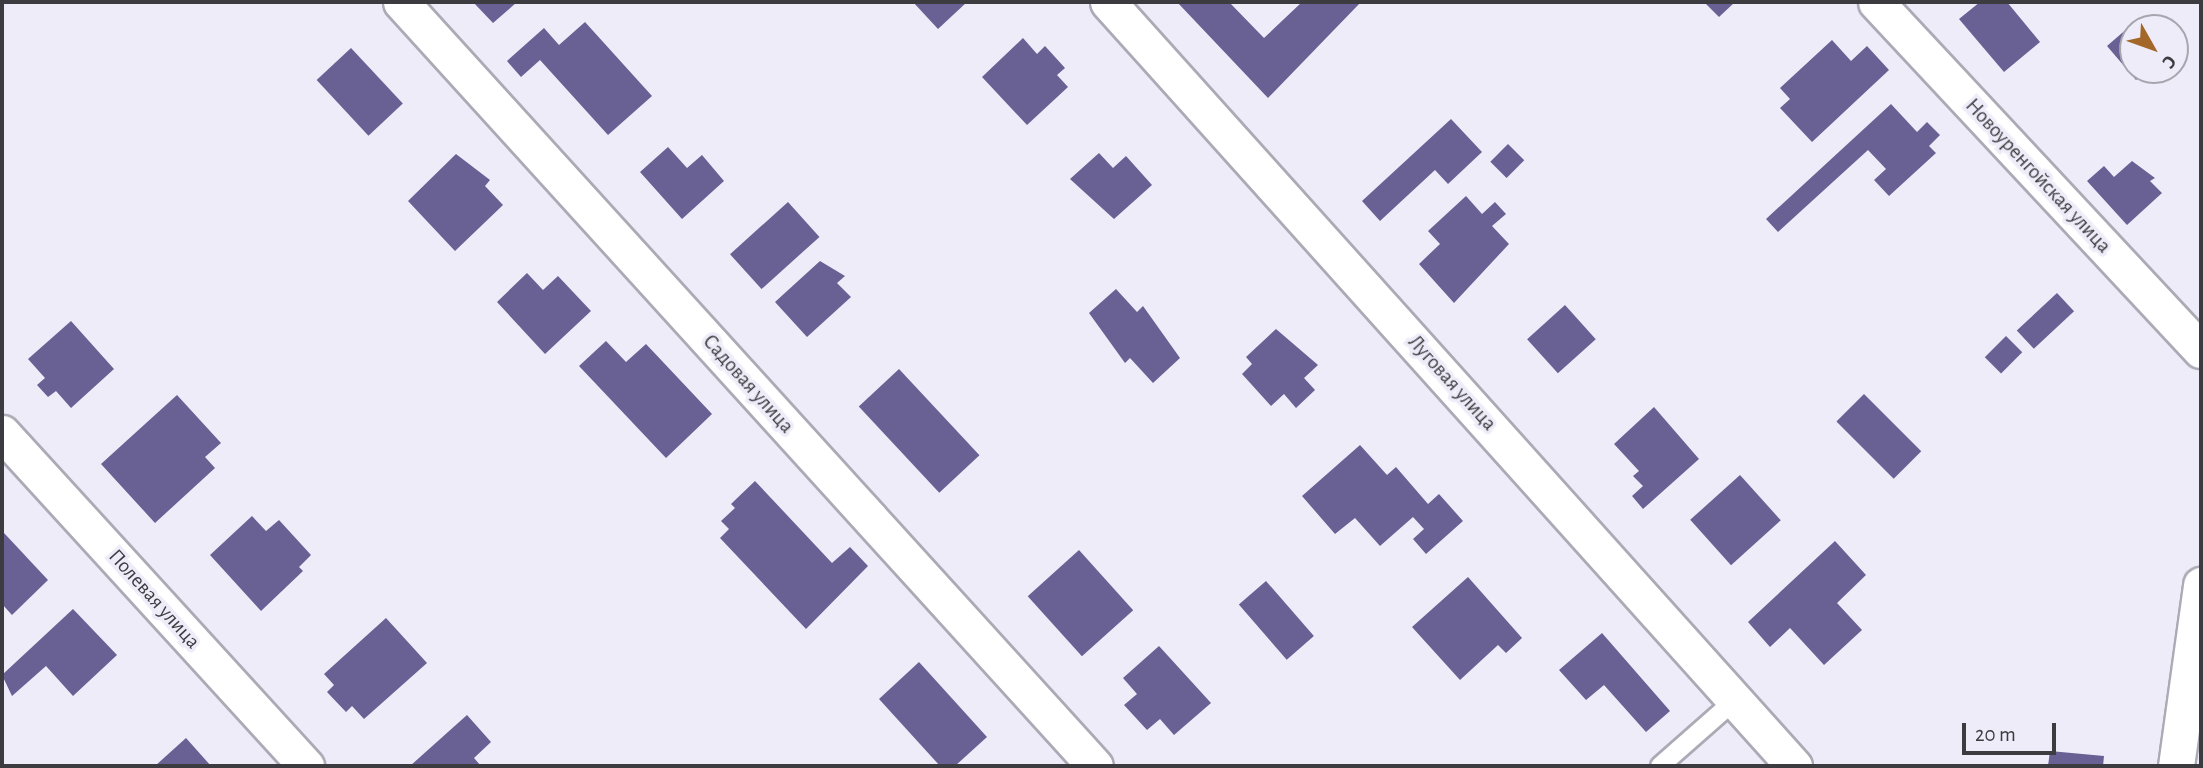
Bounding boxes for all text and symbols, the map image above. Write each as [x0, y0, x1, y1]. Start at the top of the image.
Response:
north arrow [2119, 14, 2189, 84]
text: С [2158, 51, 2180, 72]
street label: Новоуренгойская улица [1960, 93, 2116, 259]
street label: Садовая улица [697, 329, 799, 439]
street label: Луговая улица [1402, 330, 1502, 436]
street label: Полевая улица [103, 544, 205, 654]
scale bar [1965, 708, 2060, 752]
text: 20 m [1975, 724, 2016, 745]

